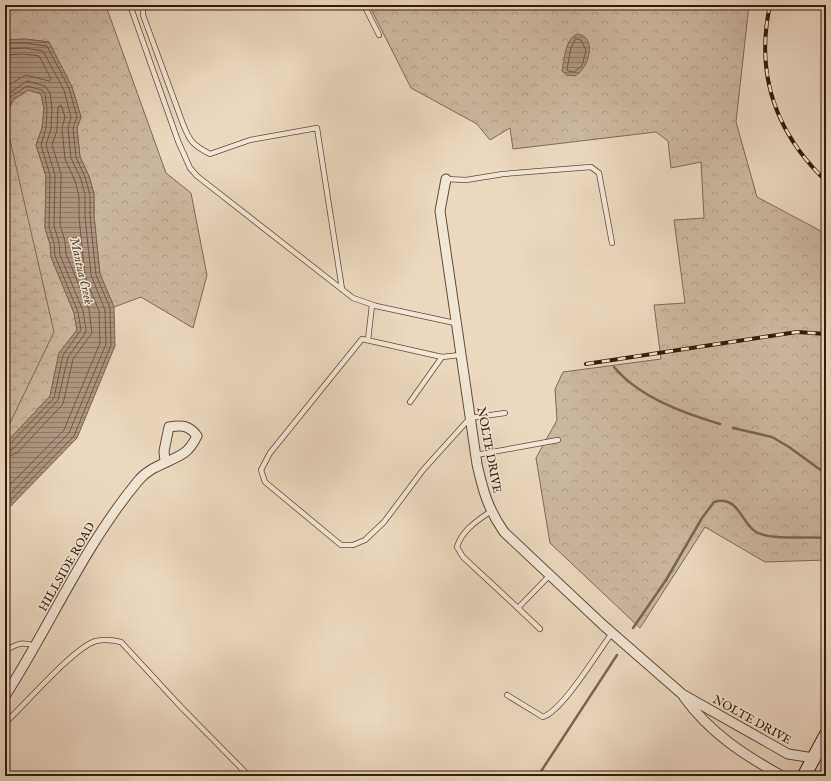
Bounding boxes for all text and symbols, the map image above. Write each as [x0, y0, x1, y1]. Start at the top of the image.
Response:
water label: Mantua Creek [65, 236, 97, 307]
street label: NOLTE DRIVE [473, 406, 505, 494]
street label: HILLSIDE ROAD [35, 519, 99, 614]
street label: NOLTE DRIVE [710, 692, 794, 748]

